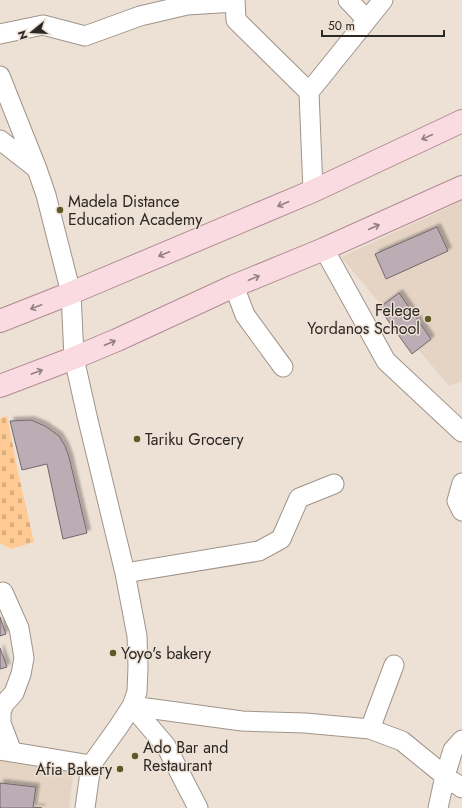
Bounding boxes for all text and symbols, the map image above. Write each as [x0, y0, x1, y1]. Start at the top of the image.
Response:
north arrow [12, 12, 52, 52]
scale bar [322, 12, 444, 38]
text: 50 m [328, 17, 355, 35]
text: N [14, 28, 31, 42]
one-way arrow [421, 134, 433, 141]
place label: Madela Distance Education Academy [68, 190, 203, 231]
one-way arrow [278, 200, 290, 208]
marker: Madela Distance Education Academy [55, 205, 65, 215]
one-way arrow [367, 223, 379, 230]
one-way arrow [158, 251, 170, 258]
one-way arrow [247, 273, 259, 281]
place label: Felege Yordanos School [307, 299, 420, 340]
one-way arrow [30, 304, 42, 312]
marker: Felege Yordanos School [423, 314, 433, 324]
one-way arrow [104, 339, 116, 346]
one-way arrow [30, 368, 42, 376]
place label: Tariku Grocery [145, 428, 245, 451]
marker: Tariku Grocery [132, 434, 142, 444]
place label: Yoyo's bakery [121, 642, 212, 665]
marker: Yoyo's bakery [108, 648, 118, 658]
place label: Ado Bar and Restaurant [143, 736, 228, 777]
marker: Ado Bar and Restaurant [130, 751, 140, 761]
place label: Afia Bakery [36, 758, 113, 781]
marker: Afia Bakery [115, 764, 125, 774]

